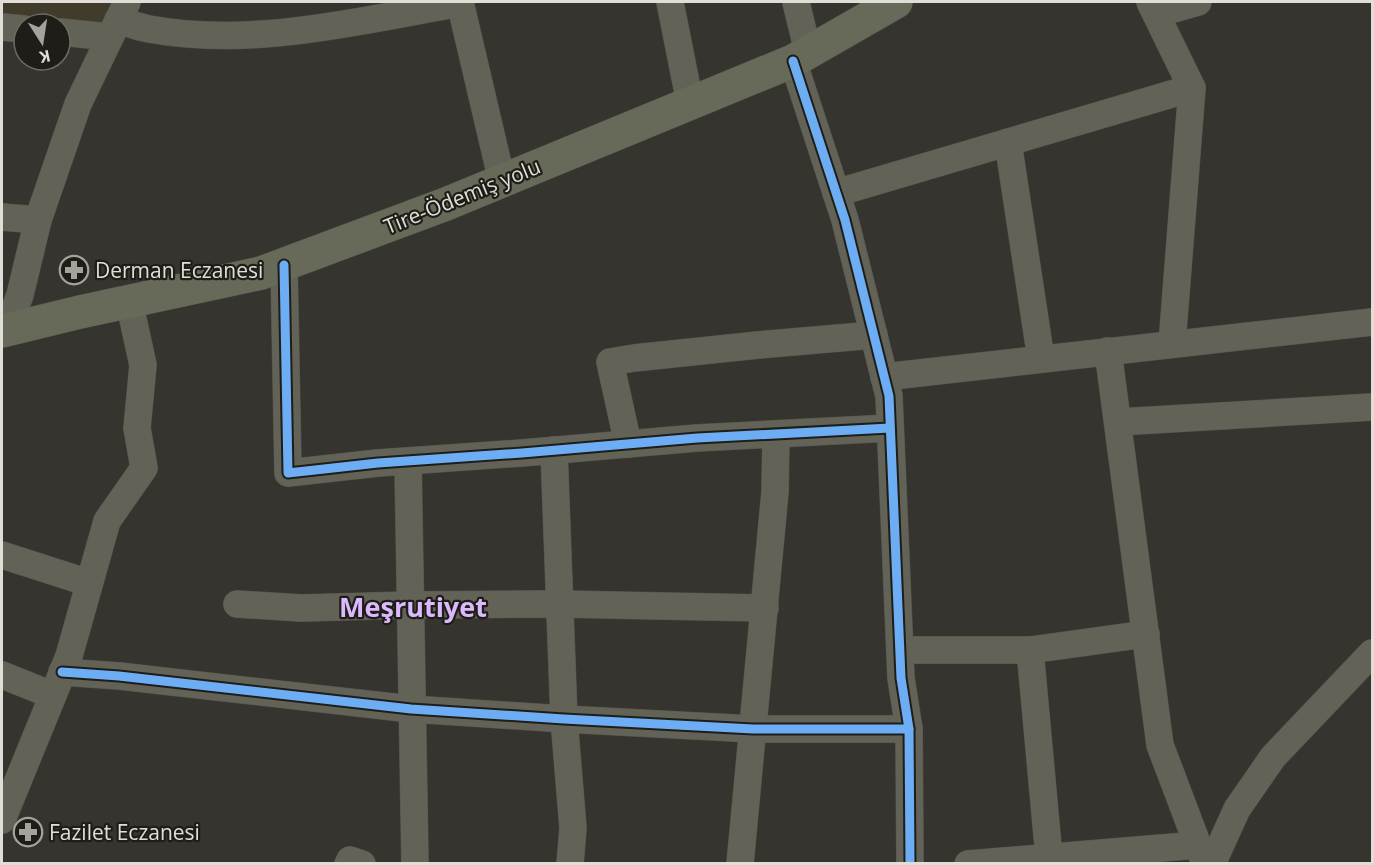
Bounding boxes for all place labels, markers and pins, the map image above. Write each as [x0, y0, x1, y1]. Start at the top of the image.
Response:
pharmacy icon: Derman Eczanesi [58, 254, 90, 286]
place label: Derman Eczanesi [95, 256, 263, 284]
pharmacy icon: Fazilet Eczanesi [12, 816, 44, 848]
place label: Fazilet Eczanesi [49, 818, 200, 846]

